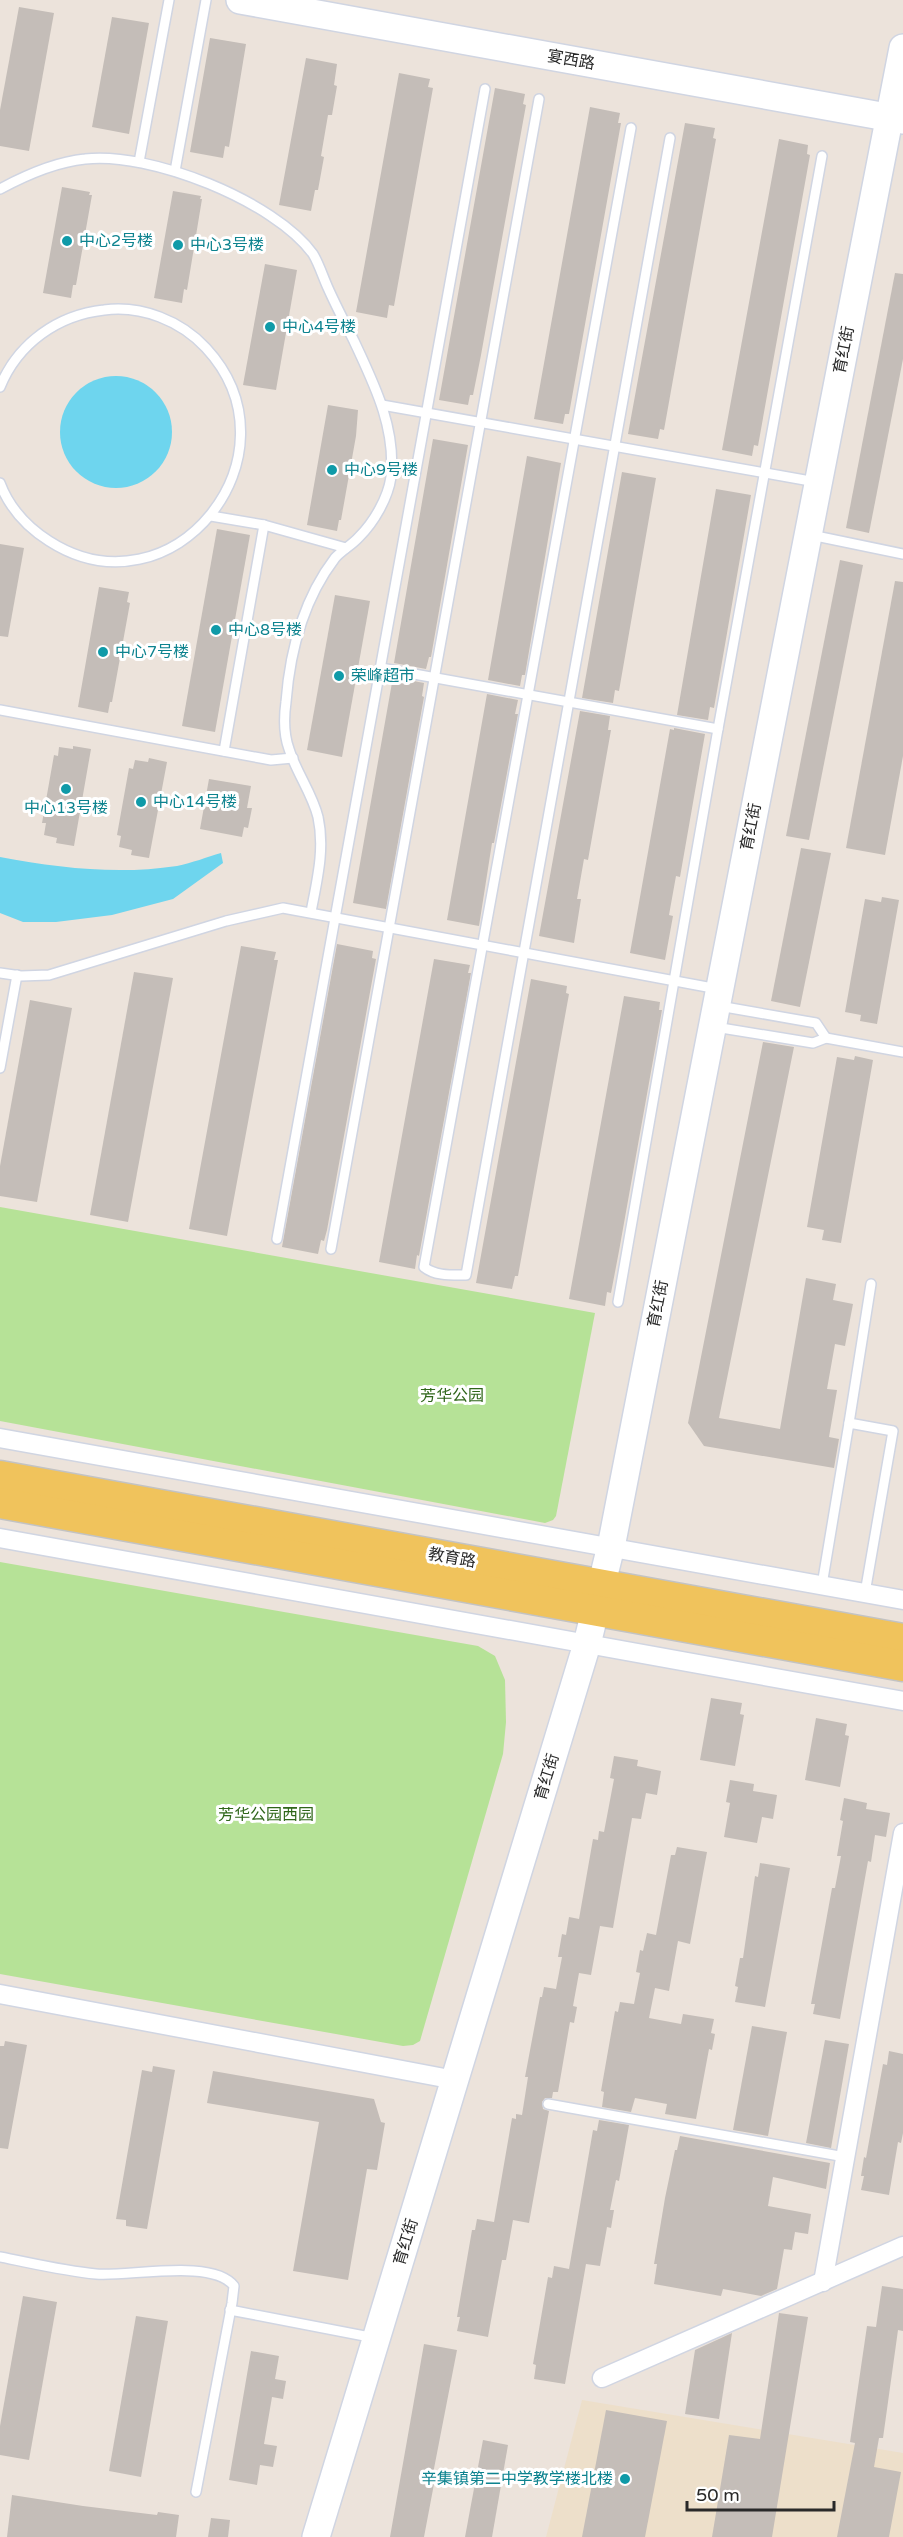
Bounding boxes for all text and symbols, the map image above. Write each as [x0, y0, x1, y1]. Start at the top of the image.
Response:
street label: 宴西路 [546, 46, 596, 74]
place label: 中心2号楼 [79, 231, 153, 251]
marker: 中心2号楼 [60, 234, 74, 248]
place label: 中心3号楼 [190, 235, 264, 255]
marker: 中心3号楼 [171, 238, 185, 252]
place label: 中心4号楼 [282, 317, 356, 337]
marker: 中心4号楼 [263, 320, 277, 334]
street label: 育红街 [830, 325, 858, 375]
place label: 中心9号楼 [344, 460, 418, 480]
marker: 中心9号楼 [325, 463, 339, 477]
place label: 中心8号楼 [228, 620, 302, 640]
marker: 中心8号楼 [209, 623, 223, 637]
place label: 中心7号楼 [115, 642, 189, 662]
marker: 中心7号楼 [96, 645, 110, 659]
place label: 荣峰超市 [351, 666, 415, 686]
marker: 荣峰超市 [332, 669, 346, 683]
marker: 中心13号楼 [59, 782, 73, 796]
place label: 中心14号楼 [153, 792, 237, 812]
marker: 中心14号楼 [134, 795, 148, 809]
place label: 中心13号楼 [24, 798, 108, 818]
street label: 育红街 [737, 802, 765, 852]
street label: 育红街 [644, 1279, 672, 1329]
park label: 芳华公园 [420, 1386, 484, 1406]
street label: 教育路 [427, 1544, 477, 1572]
street label: 育红街 [530, 1751, 564, 1803]
park label: 芳华公园西园 [218, 1805, 314, 1825]
street label: 育红街 [389, 2216, 423, 2268]
place label: 辛集镇第二中学教学楼北楼 [421, 2469, 613, 2489]
marker: 辛集镇第二中学教学楼北楼 [618, 2472, 632, 2486]
scale bar [687, 2474, 834, 2512]
text: 50 m [696, 2484, 740, 2506]

